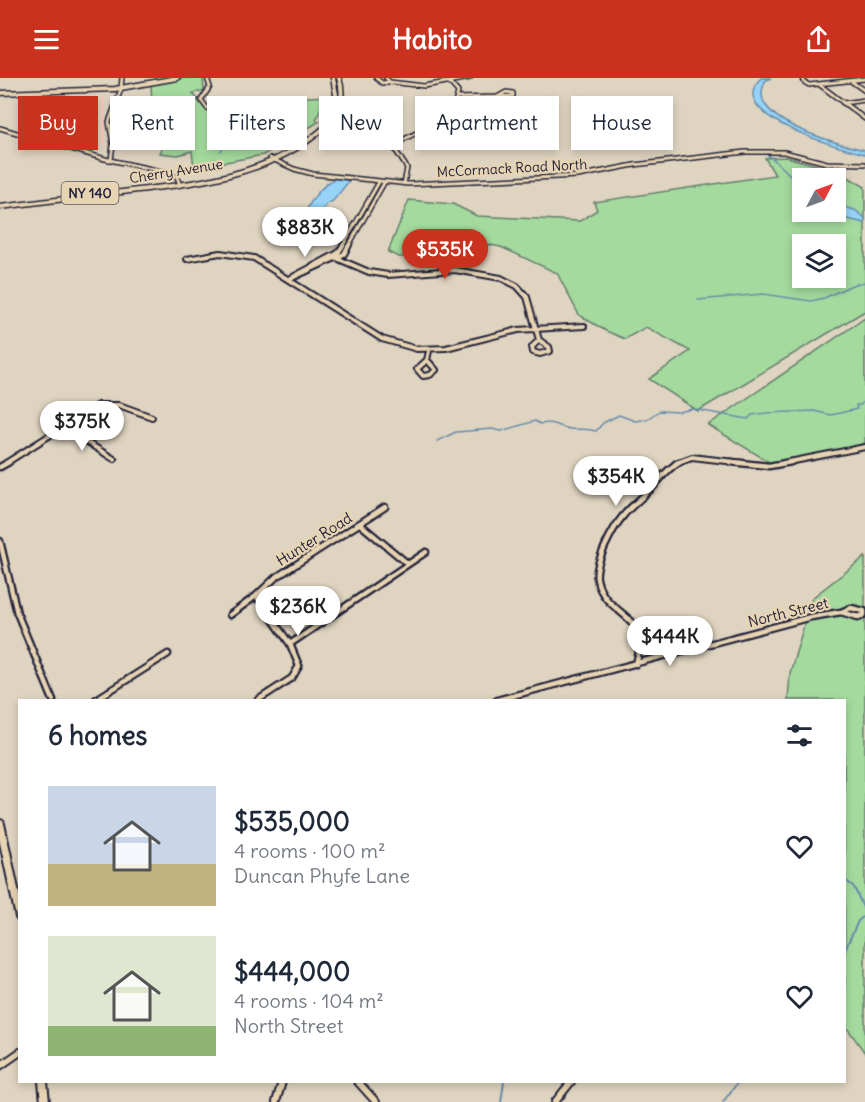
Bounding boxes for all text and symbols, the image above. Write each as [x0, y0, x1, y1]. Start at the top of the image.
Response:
text: Habito [392, 22, 473, 56]
icon: menu [30, 23, 63, 56]
icon: share [802, 23, 835, 56]
chip: Buy [18, 96, 98, 150]
chip: Rent [110, 96, 195, 150]
chip: Filters [207, 96, 307, 150]
chip: New [319, 96, 403, 150]
chip: Apartment [415, 96, 559, 150]
chip: House [571, 96, 673, 150]
street label: Cherry Avenue [128, 155, 224, 187]
street label: McCormack Road North [436, 155, 588, 181]
north arrow [792, 168, 846, 222]
map controls [792, 168, 846, 288]
road number: NY 140 [62, 182, 118, 204]
pin: $883K [263, 207, 347, 258]
text: $883K [276, 214, 334, 239]
pin: $535K [403, 229, 487, 280]
button: layers [792, 234, 846, 288]
text: $535K [416, 236, 474, 261]
pin: $375K [40, 401, 124, 452]
text: $375K [54, 408, 110, 433]
pin: $354K [574, 456, 658, 507]
text: $354K [587, 463, 645, 488]
street label: Hunter Road [273, 508, 356, 570]
pin: $236K [256, 586, 340, 637]
text: $236K [269, 593, 327, 618]
street label: North Street [746, 593, 830, 631]
pin: $444K [628, 616, 712, 667]
text: $444K [641, 623, 699, 648]
text: 6 homes [48, 719, 147, 752]
icon: filters [783, 719, 816, 752]
text: $535,000 [234, 805, 350, 838]
icon: home [96, 810, 168, 882]
icon: heart [783, 830, 816, 863]
text: 4 rooms · 100 m² [234, 838, 385, 863]
text: Duncan Phyfe Lane [234, 863, 410, 888]
text: $444,000 [234, 955, 350, 988]
icon: home [96, 960, 168, 1032]
icon: heart [783, 980, 816, 1013]
text: 4 rooms · 104 m² [234, 988, 384, 1013]
text: North Street [234, 1013, 343, 1038]

